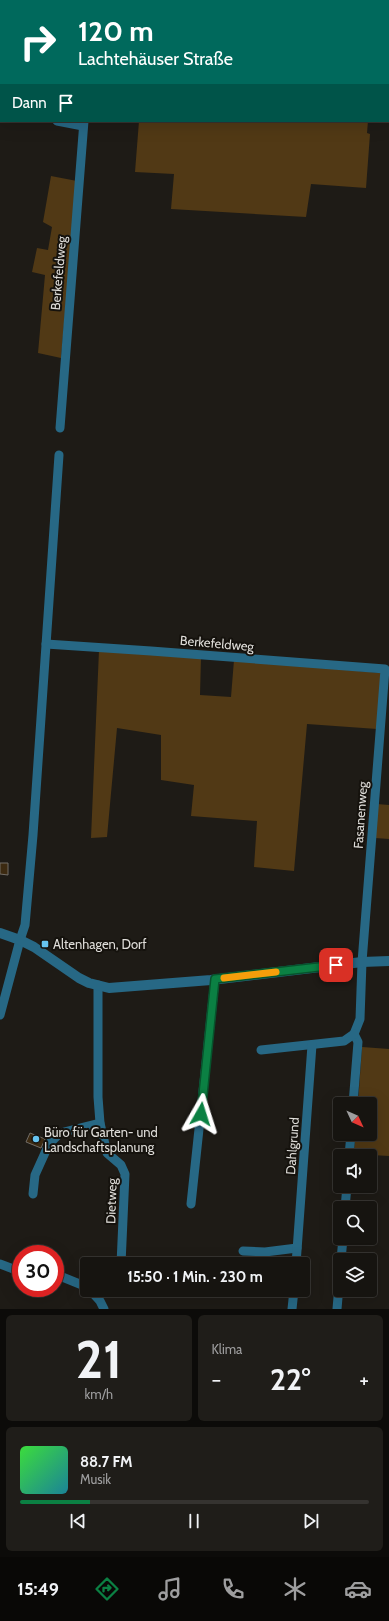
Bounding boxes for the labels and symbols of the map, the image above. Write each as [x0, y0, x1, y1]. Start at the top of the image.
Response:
street label: Berkefeldweg [47, 235, 69, 311]
street label: Berkefeldweg [179, 632, 255, 654]
street label: Fasanenweg [350, 780, 370, 849]
place label: Altenhagen, Dorf [53, 936, 147, 952]
marker: Altenhagen, Dorf [40, 939, 50, 949]
pin [319, 948, 353, 982]
position arrow [180, 1093, 222, 1135]
north arrow [333, 1097, 377, 1141]
street label: Dahlgrund [282, 1117, 302, 1175]
place label: Büro für Garten- und Landschaftsplanung [44, 1124, 158, 1155]
marker: Büro für Garten- und Landschaftsplanung [31, 1134, 41, 1144]
street label: Dietweg [102, 1177, 120, 1224]
speed limit sign: 30 [12, 1245, 64, 1297]

